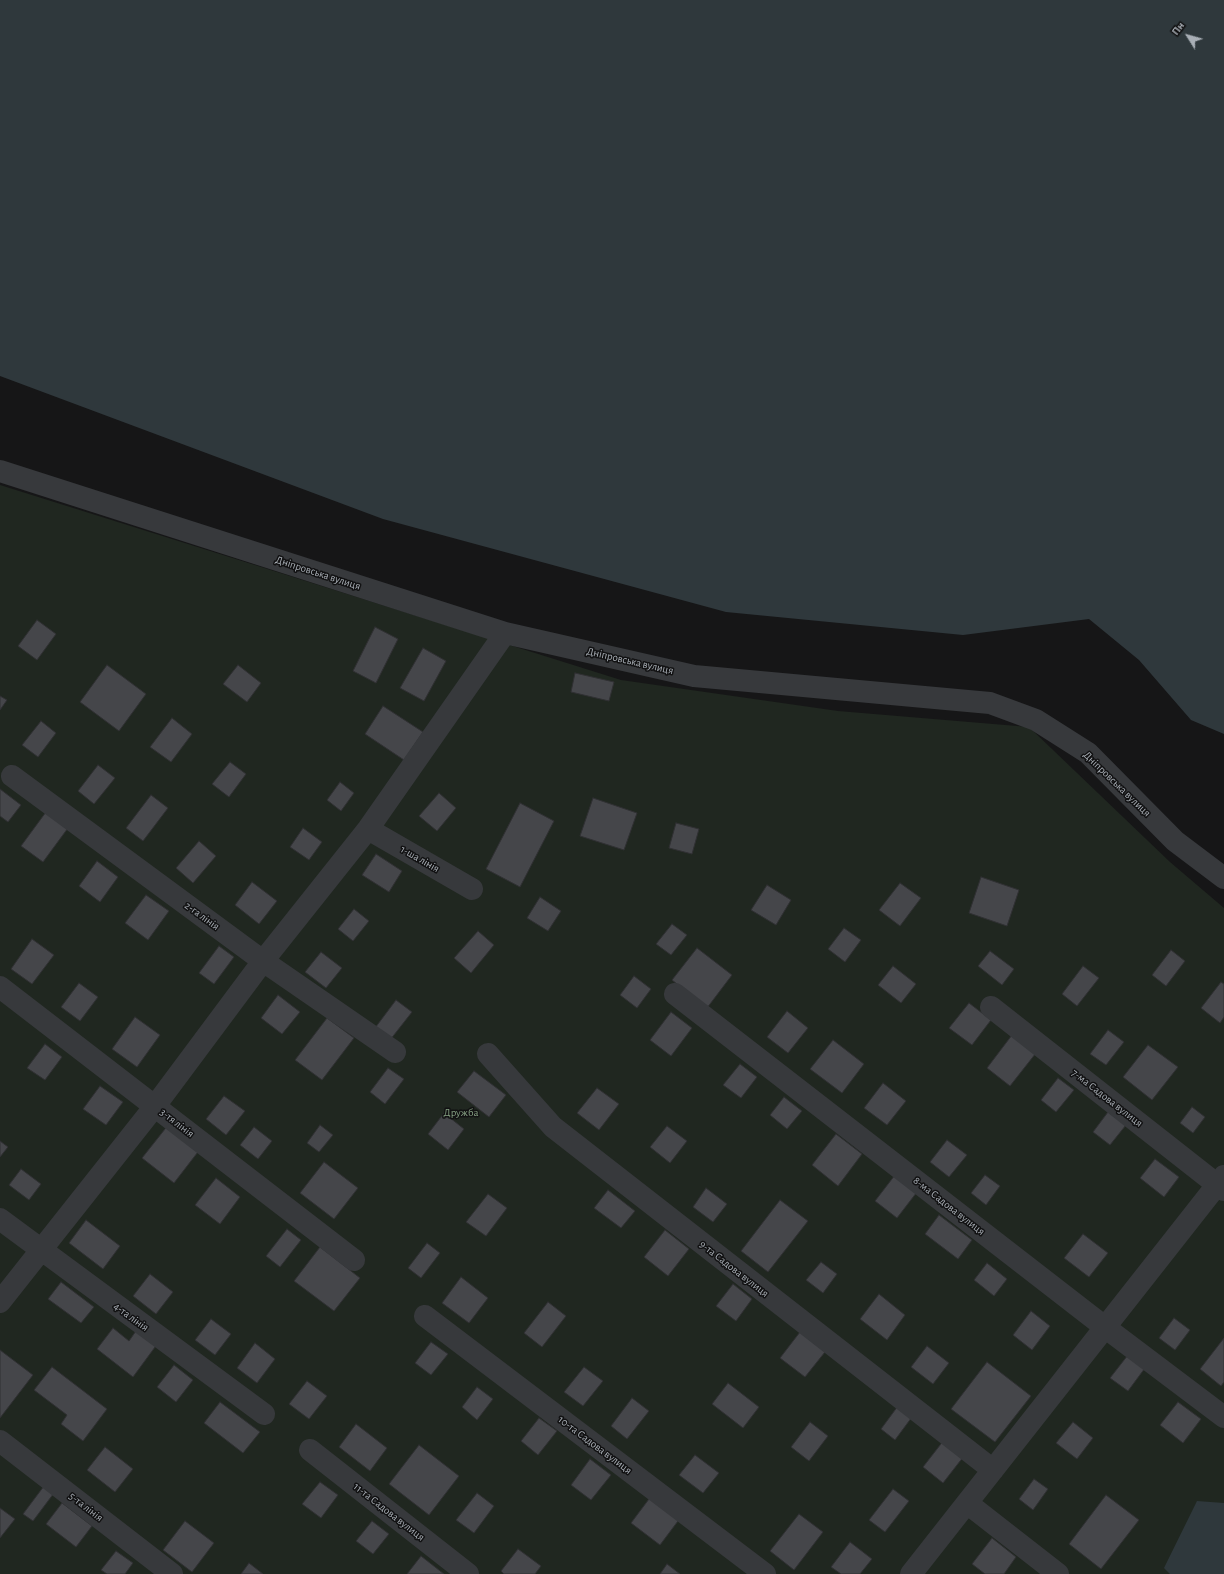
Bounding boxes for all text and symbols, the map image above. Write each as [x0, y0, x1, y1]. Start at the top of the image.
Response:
north arrow [1168, 16, 1208, 56]
text: Пн [1170, 20, 1186, 37]
street label: Дніпровська вулиця [274, 553, 362, 593]
street label: Дніпровська вулиця [585, 645, 675, 677]
street label: Дніпровська вулиця [1080, 748, 1154, 820]
street label: 1-ша лінія [398, 843, 442, 875]
street label: 2-га лінія [182, 899, 222, 933]
street label: 7-ма Садова вулиця [1069, 1066, 1145, 1130]
street label: 3-тя лінія [157, 1106, 197, 1140]
park label: Дружба [444, 1106, 478, 1120]
street label: 8-ма Садова вулиця [911, 1174, 987, 1238]
street label: 9-та Садова вулиця [697, 1238, 771, 1300]
street label: 4-та лінія [111, 1300, 151, 1334]
street label: 10-та Садова вулиця [556, 1413, 634, 1477]
street label: 11-та Садова вулиця [351, 1480, 427, 1544]
street label: 5-та лінія [66, 1490, 106, 1524]

